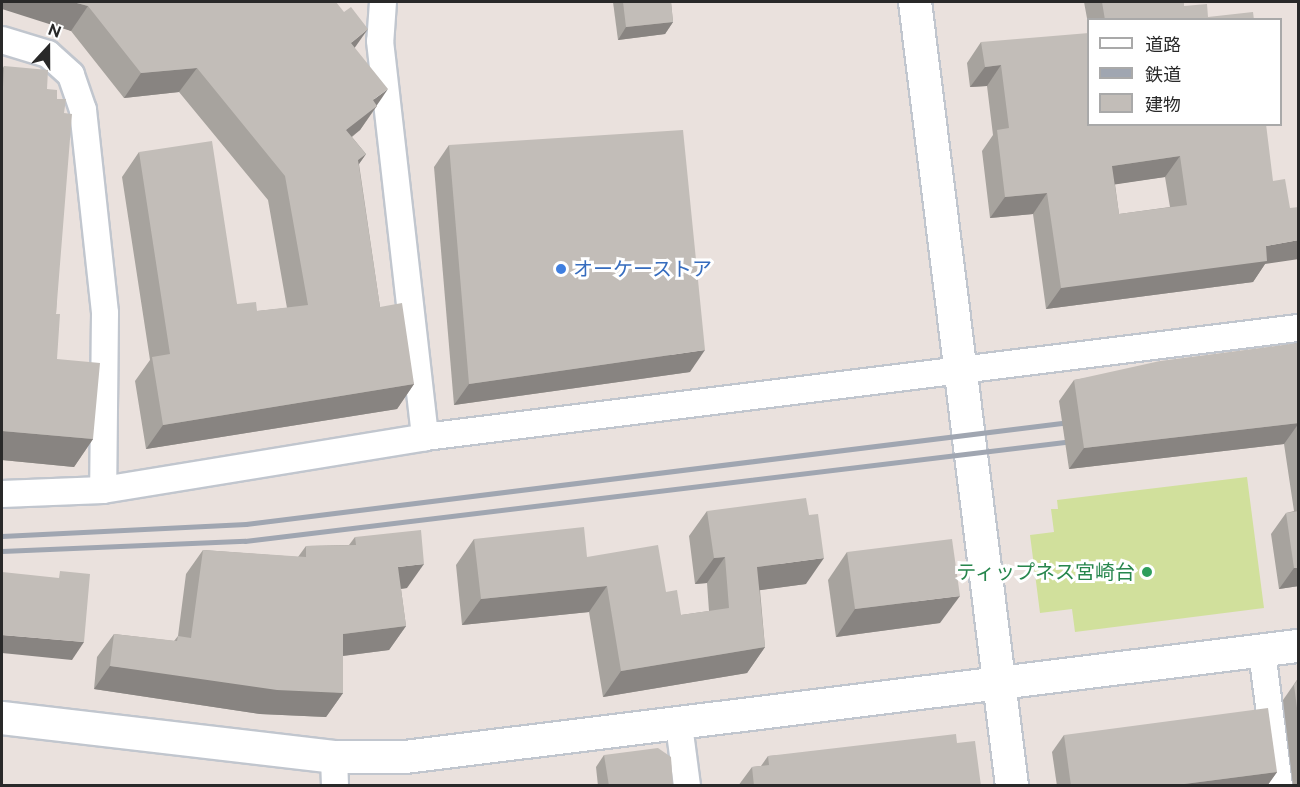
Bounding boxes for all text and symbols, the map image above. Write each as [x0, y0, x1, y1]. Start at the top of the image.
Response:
north arrow [18, 18, 78, 78]
legend [1087, 18, 1282, 126]
text: N [46, 20, 64, 42]
text: 道路 [1145, 34, 1181, 55]
text: 鉄道 [1145, 64, 1181, 85]
text: 建物 [1145, 94, 1181, 115]
place label: オーケーストア [573, 257, 713, 281]
marker: オーケーストア [554, 262, 568, 276]
place label: ティップネス宮崎台 [955, 560, 1135, 584]
marker: ティップネス宮崎台 [1140, 565, 1154, 579]

